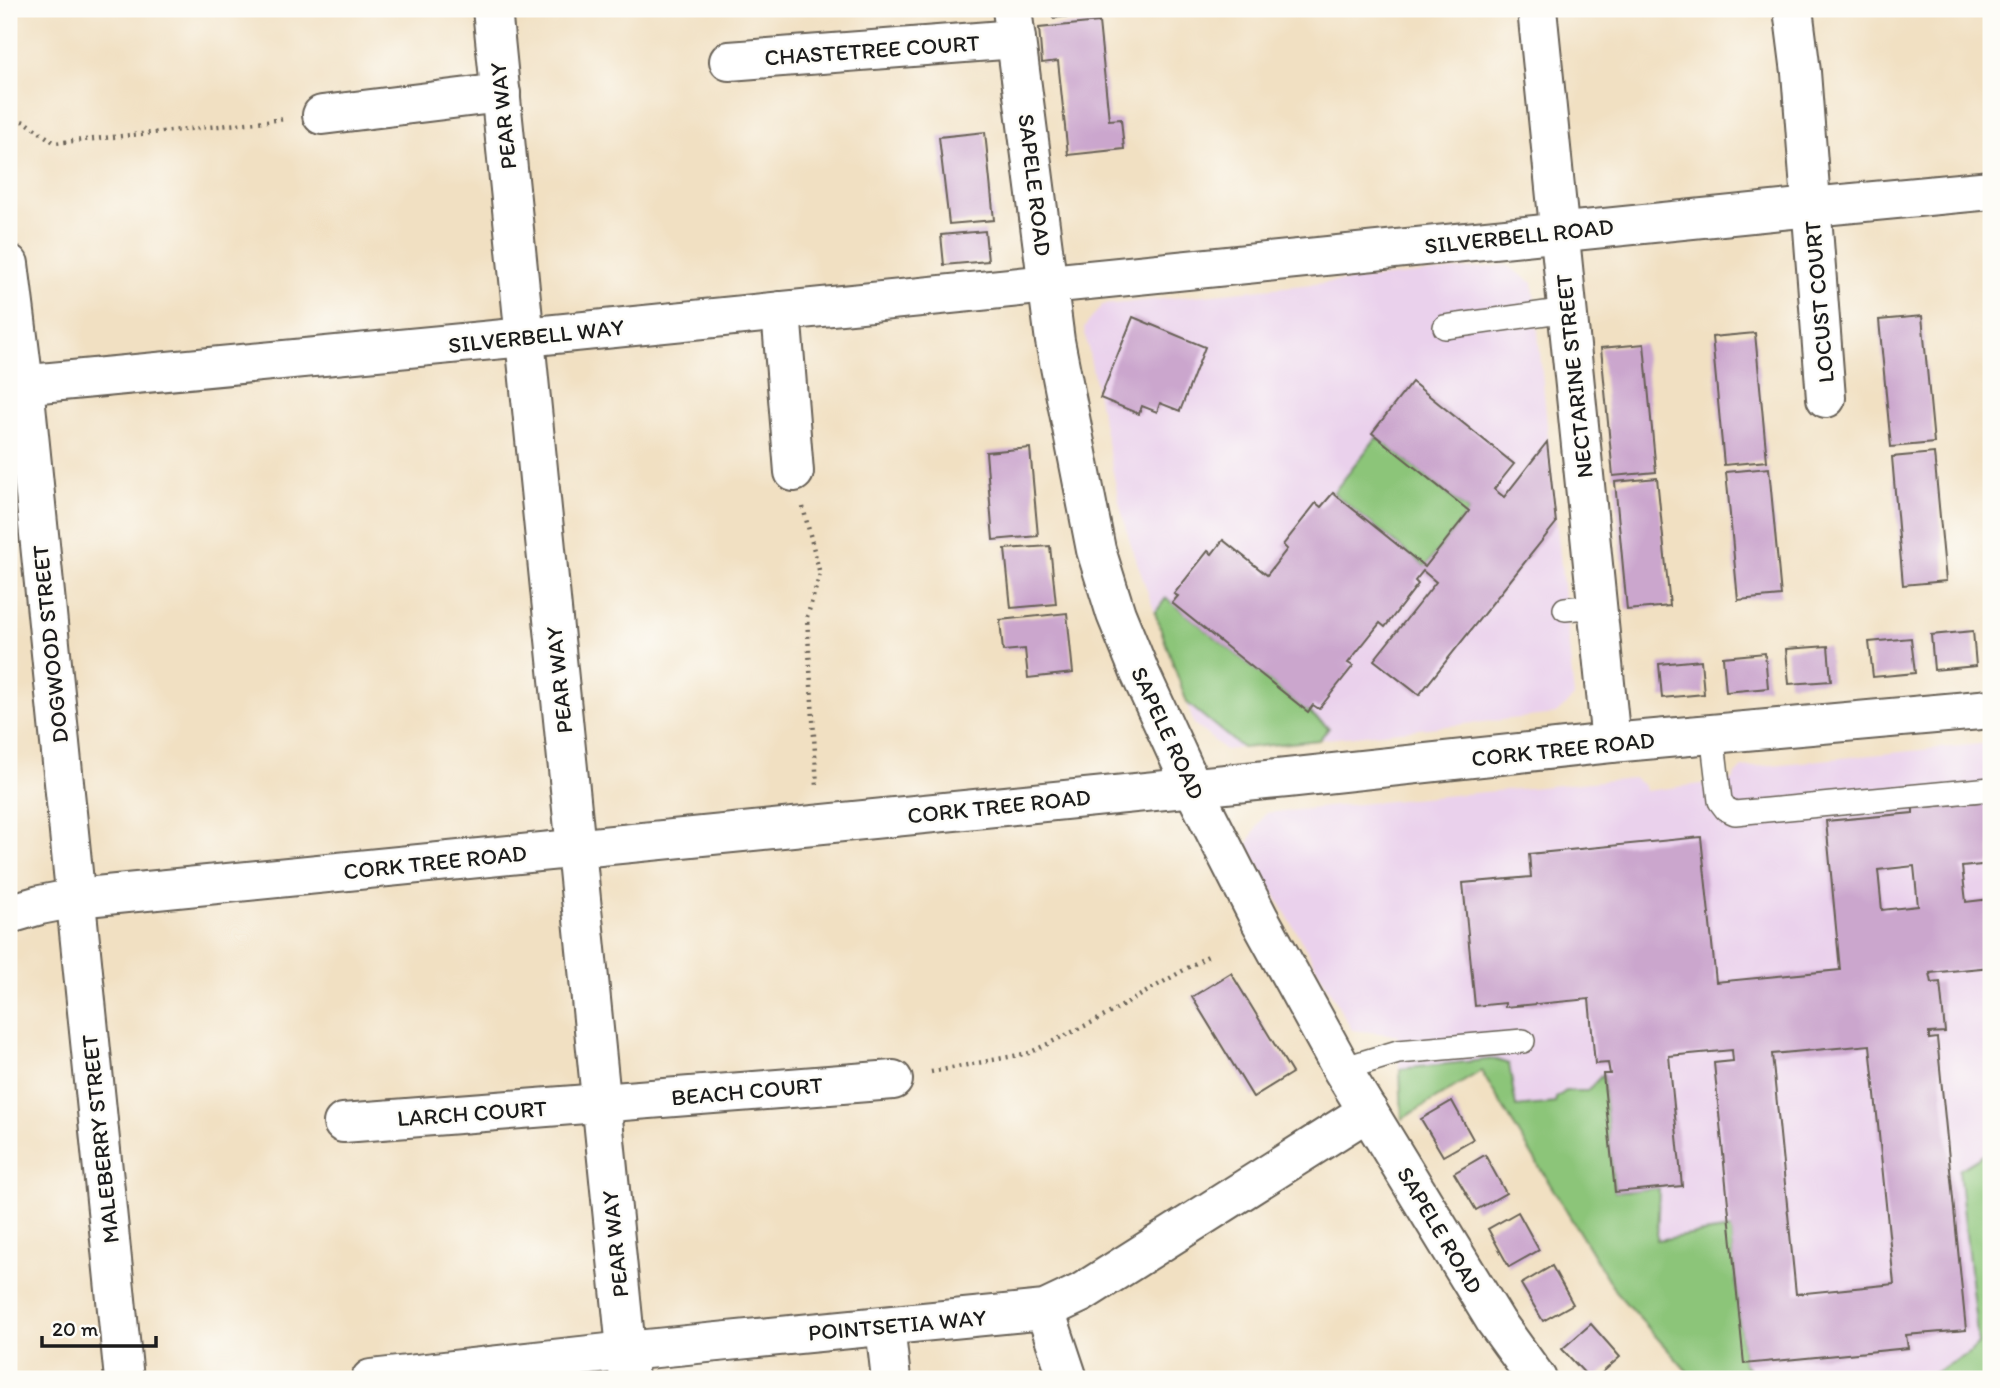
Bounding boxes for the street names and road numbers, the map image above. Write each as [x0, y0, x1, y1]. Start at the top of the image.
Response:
street label: CHASTETREE COURT [763, 29, 981, 71]
street label: PEAR WAY [483, 61, 523, 171]
street label: SAPELE ROAD [1012, 112, 1058, 258]
street label: SILVERBELL ROAD [1423, 212, 1615, 260]
street label: LOCUST COURT [1798, 220, 1840, 384]
street label: NECTARINE STREET [1549, 272, 1599, 479]
street label: SILVERBELL WAY [447, 313, 625, 359]
street label: DOGWOOD STREET [26, 543, 74, 745]
street label: PEAR WAY [539, 625, 579, 735]
street label: SAPELE ROAD [1125, 662, 1211, 804]
street label: CORK TREE ROAD [1470, 725, 1656, 773]
street label: CORK TREE ROAD [906, 782, 1092, 830]
street label: CORK TREE ROAD [342, 838, 528, 886]
street label: MALEBERRY STREET [75, 1033, 125, 1245]
street label: BEACH COURT [670, 1070, 824, 1112]
street label: LARCH COURT [396, 1094, 548, 1132]
street label: SAPELE ROAD [1391, 1161, 1489, 1299]
street label: PEAR WAY [595, 1189, 635, 1299]
street label: POINTSETIA WAY [807, 1303, 987, 1347]

